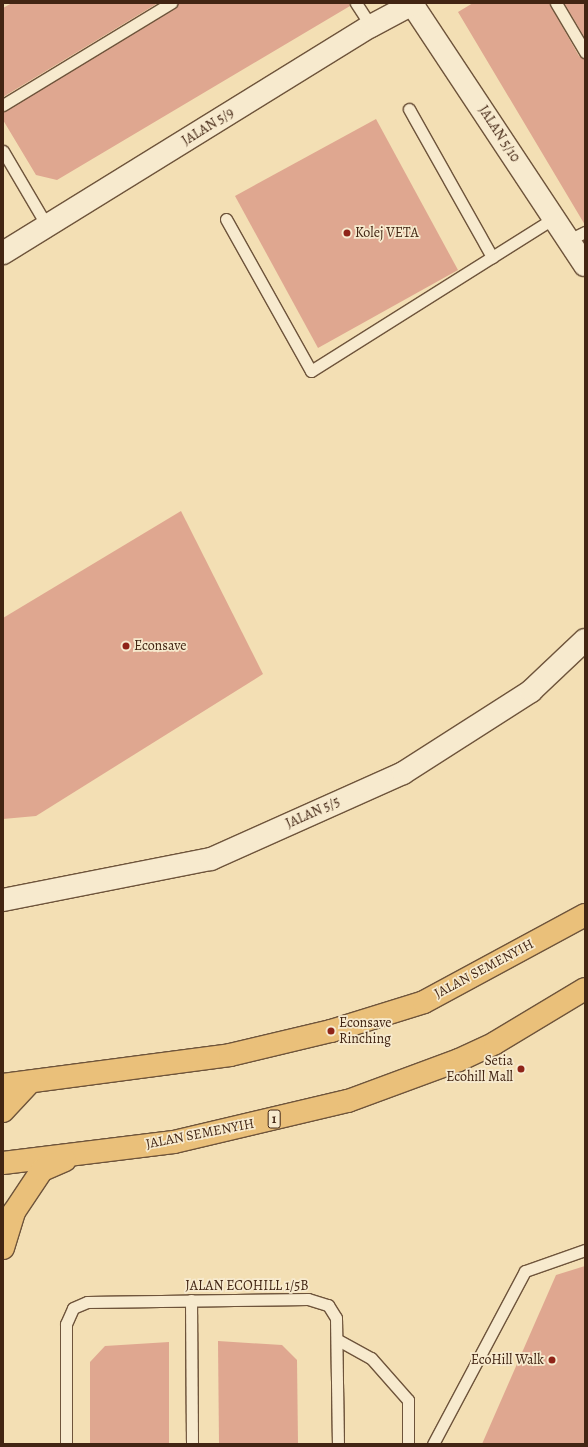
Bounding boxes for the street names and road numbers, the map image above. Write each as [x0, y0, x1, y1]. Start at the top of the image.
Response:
street label: JALAN 5/10 [475, 103, 523, 165]
street label: JALAN 5/9 [179, 104, 237, 150]
street label: JALAN 5/5 [283, 794, 343, 832]
street label: JALAN SEMENYIH [431, 936, 537, 1002]
road number: 1 [267, 1108, 281, 1130]
street label: JALAN SEMENYIH [144, 1115, 256, 1153]
street label: JALAN ECOHILL 1/5B [185, 1278, 309, 1294]

